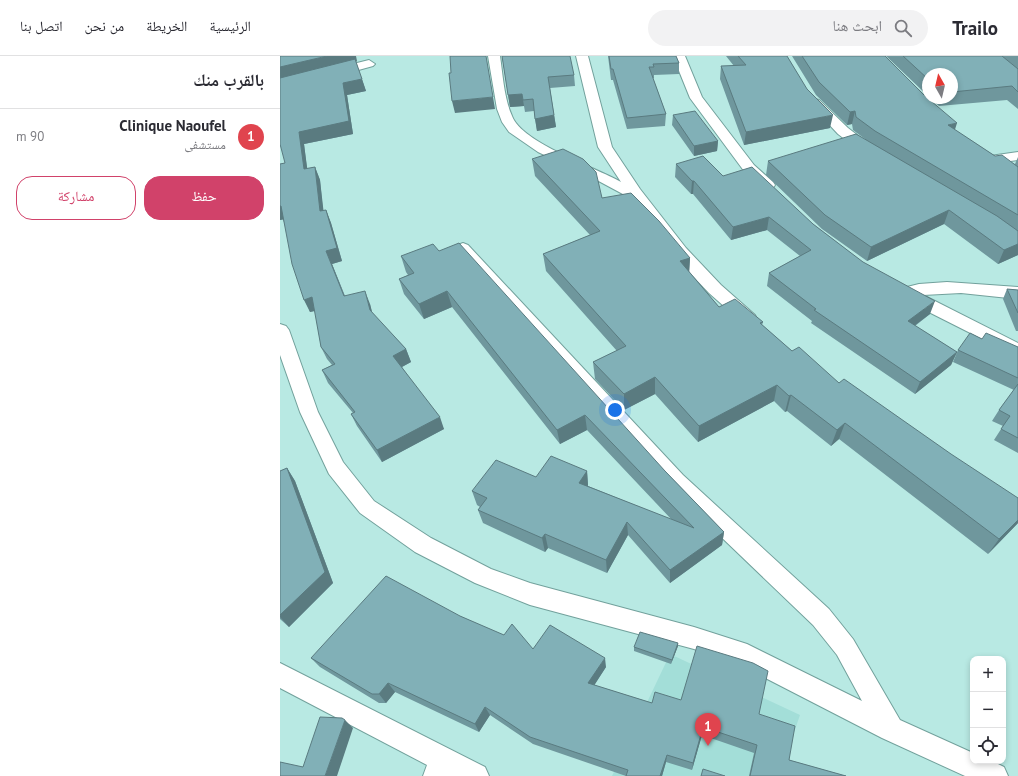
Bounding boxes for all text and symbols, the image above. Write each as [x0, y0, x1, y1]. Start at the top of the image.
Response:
search box [648, 10, 928, 46]
text: ابحث هنا [832, 16, 882, 35]
text: Trailo [952, 16, 998, 40]
text: اتصل بنا [20, 17, 63, 35]
text: من نحن [85, 17, 124, 35]
text: الخريطة [146, 17, 187, 35]
text: الرئيسية [209, 17, 251, 35]
icon: search [892, 17, 914, 39]
north arrow [922, 68, 958, 104]
text: بالقرب منك [193, 69, 264, 91]
text: Clinique Naoufel [119, 116, 226, 135]
text: 90 m [16, 128, 44, 145]
text: 1 [247, 128, 255, 145]
text: مستشفى [184, 136, 226, 153]
button: مشاركة [16, 176, 136, 220]
button: حفظ [144, 176, 264, 220]
your location [605, 400, 625, 420]
map controls [970, 656, 1006, 764]
button: + [970, 656, 1006, 692]
button: − [970, 692, 1006, 728]
pin: 1 [695, 713, 721, 746]
button: locate [970, 728, 1006, 764]

